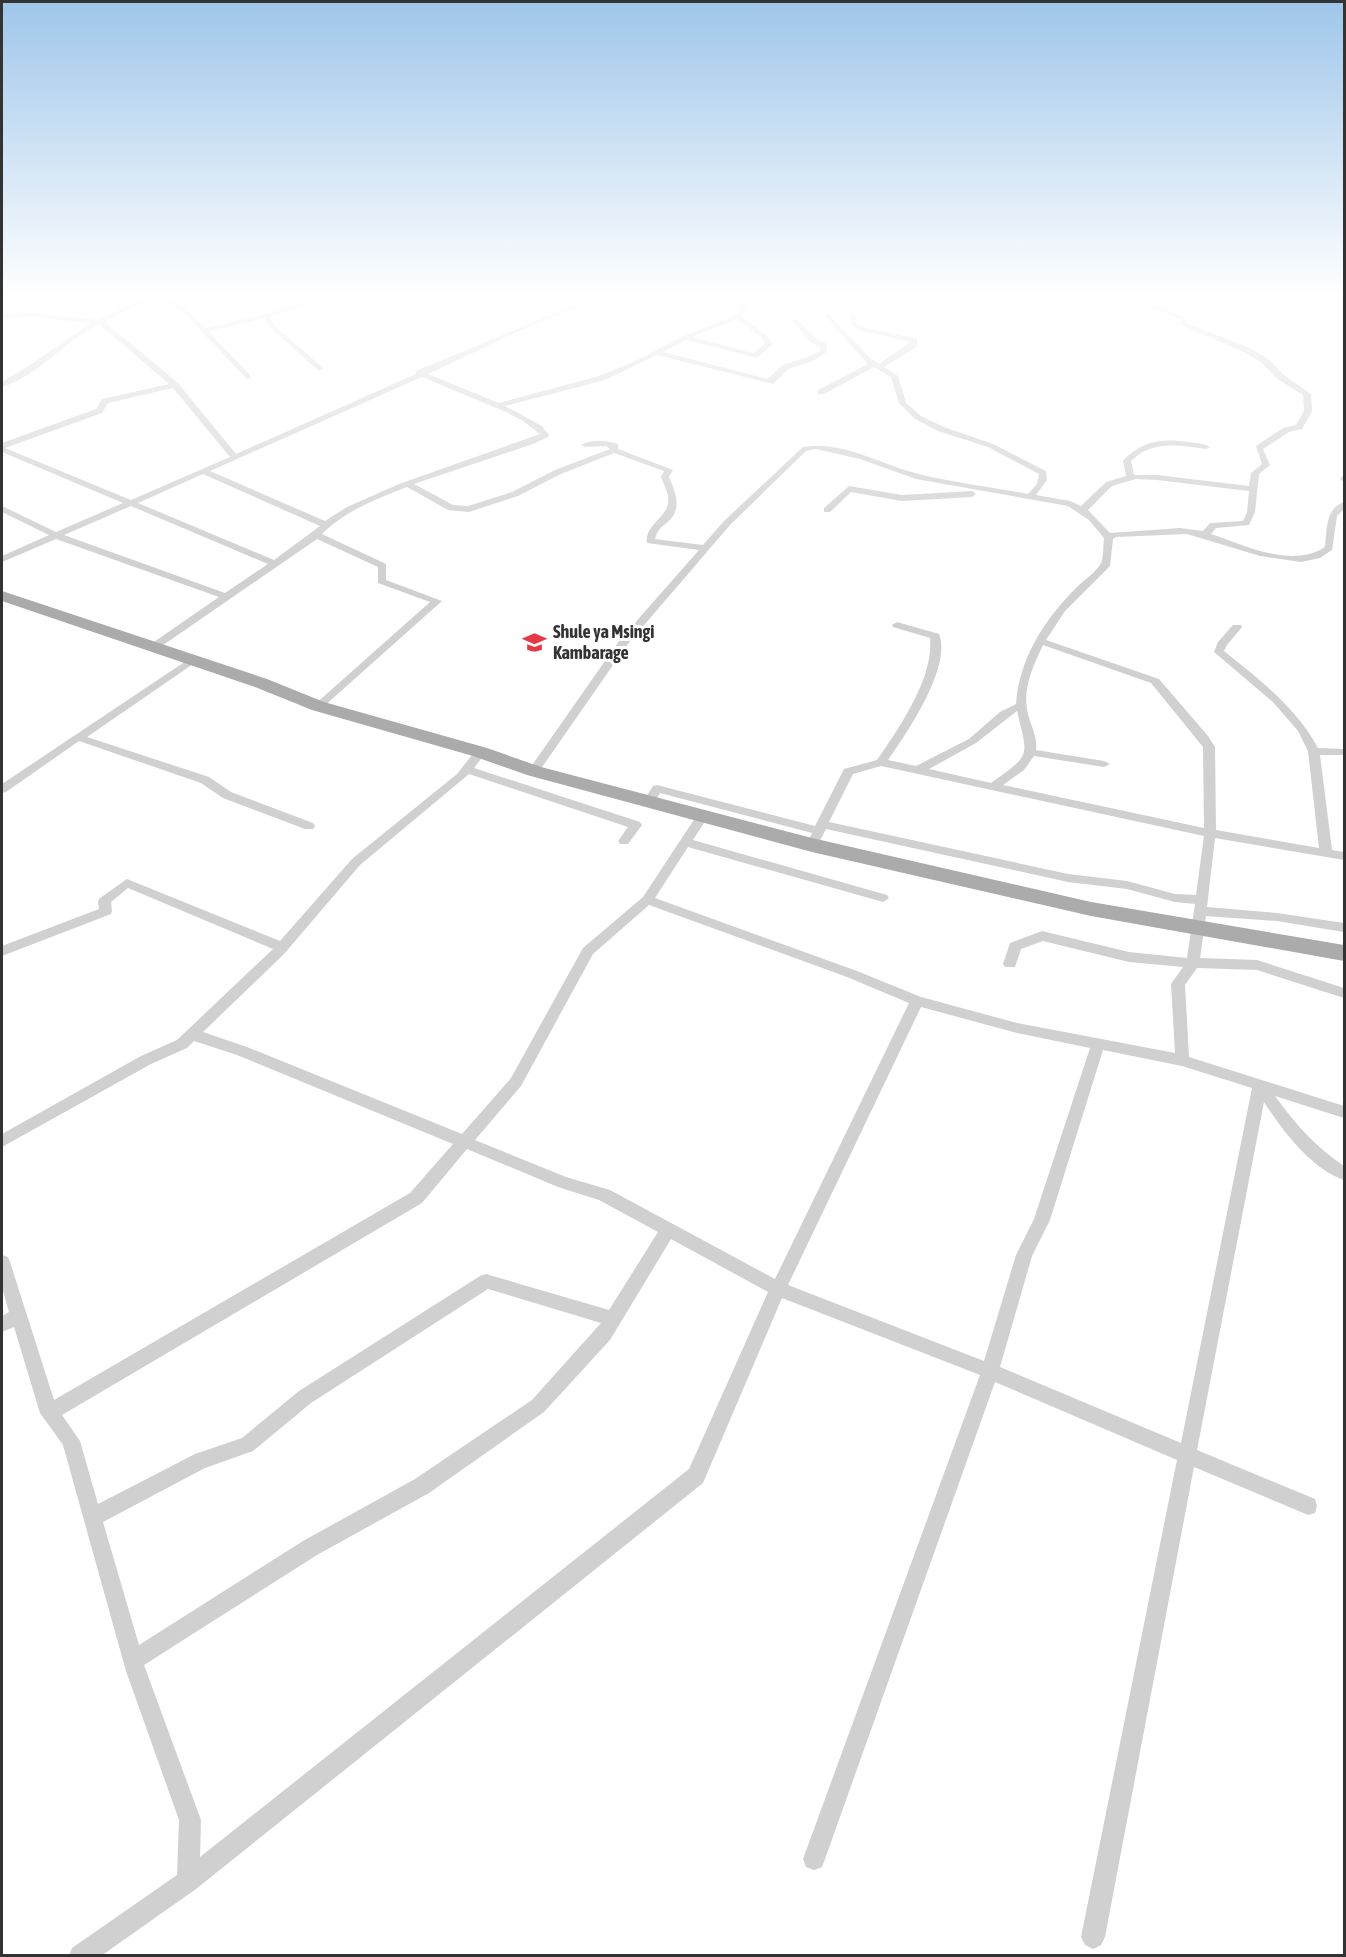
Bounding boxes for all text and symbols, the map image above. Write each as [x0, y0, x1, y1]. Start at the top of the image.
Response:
place label: Shule ya Msingi Kambarage [553, 621, 654, 663]
school or university icon: Shule ya Msingi Kambarage [522, 629, 548, 655]

